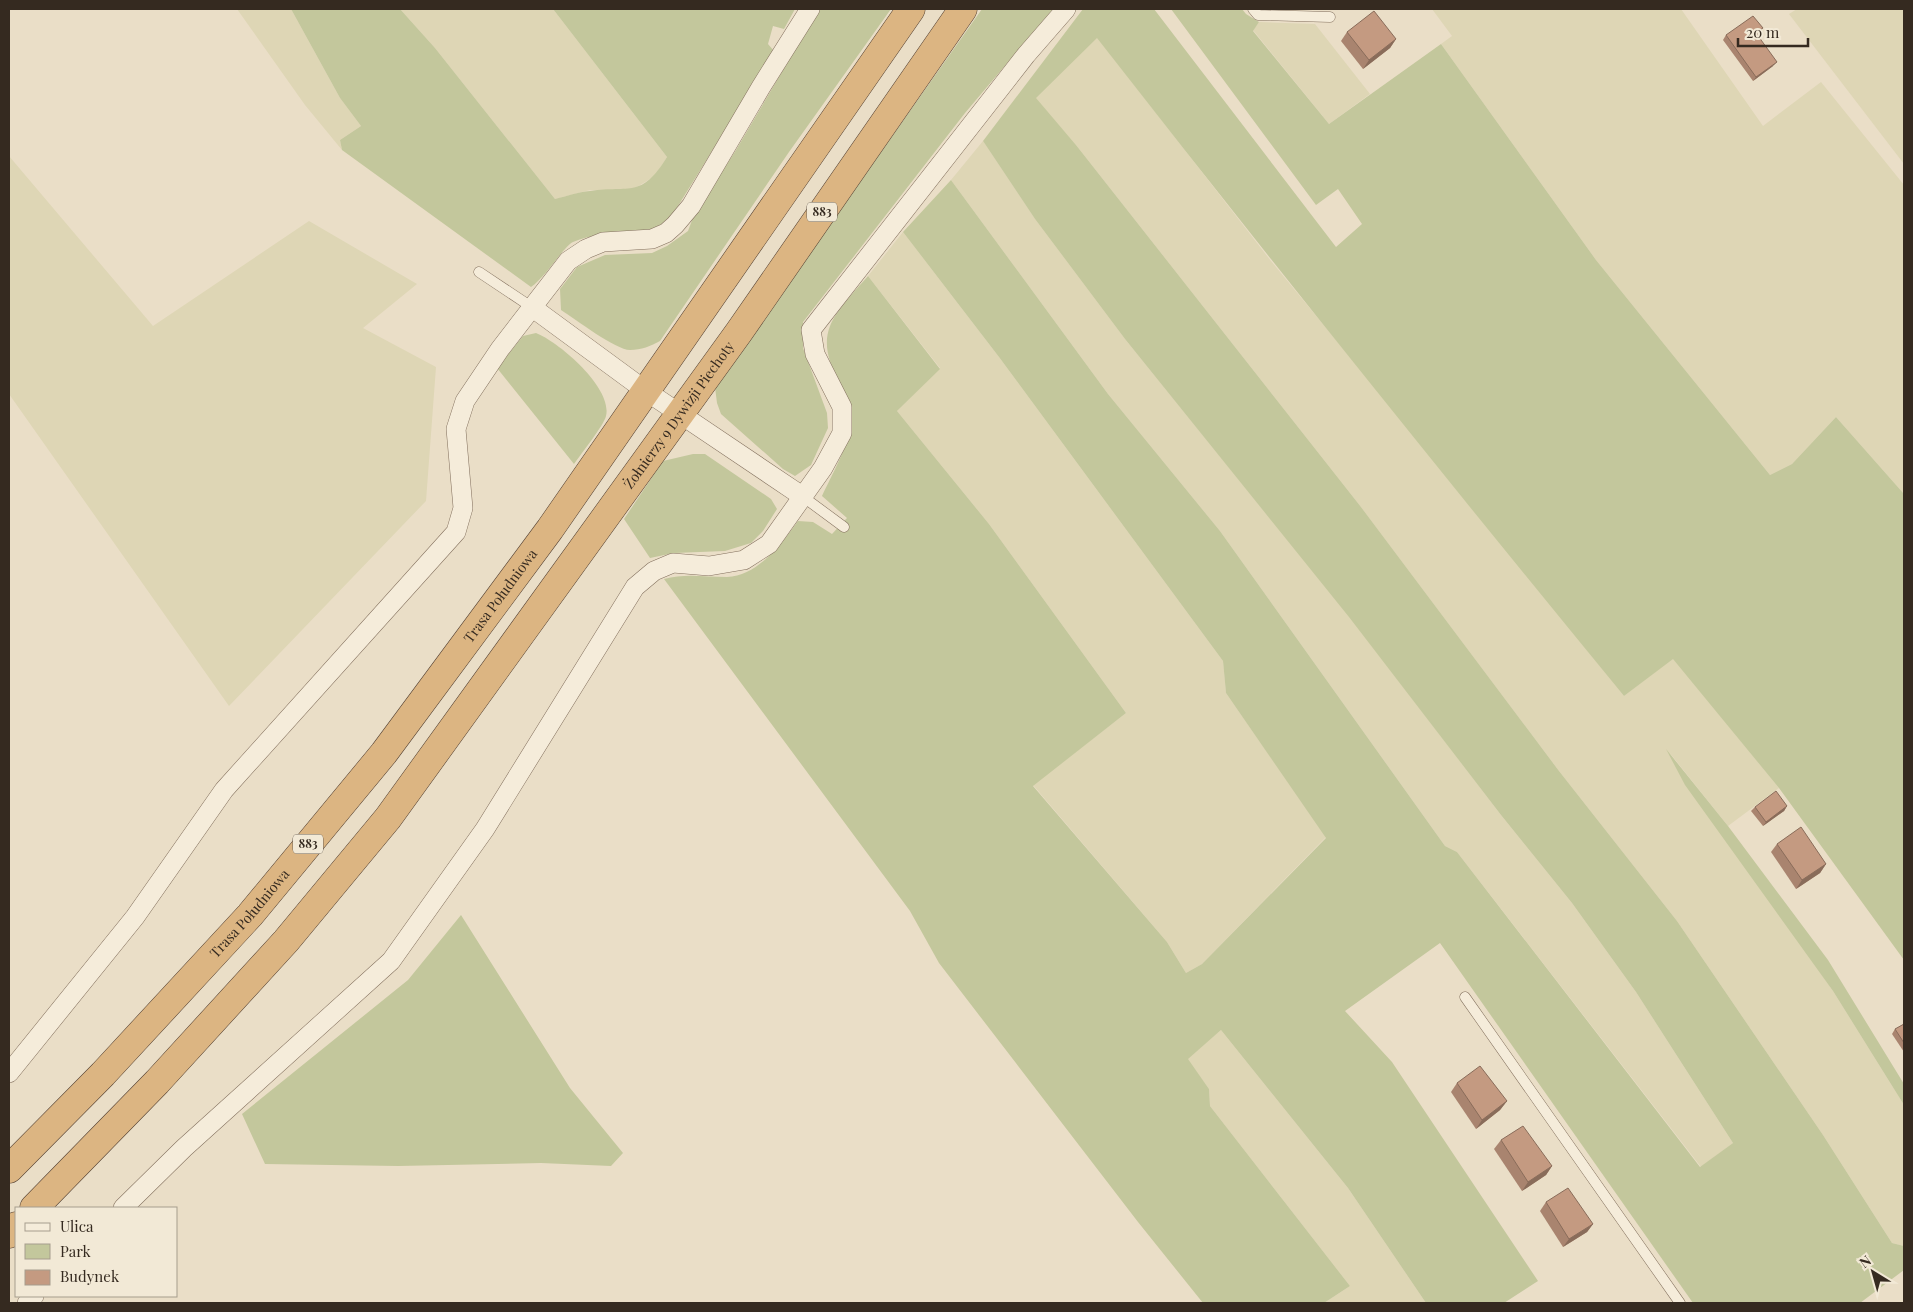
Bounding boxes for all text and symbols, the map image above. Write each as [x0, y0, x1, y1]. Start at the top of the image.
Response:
scale bar [1738, 15, 1808, 47]
text: 20 m [1746, 22, 1780, 42]
road number: 883 [807, 202, 837, 222]
street label: Żołnierzy 9 Dywizji Piechoty [619, 337, 738, 492]
street label: Trasa Południowa [459, 545, 541, 646]
road number: 883 [293, 834, 323, 854]
street label: Trasa Południowa [205, 865, 293, 962]
legend [15, 1207, 178, 1297]
text: Ulica [60, 1216, 94, 1236]
text: Park [60, 1241, 92, 1261]
north arrow [1848, 1247, 1898, 1297]
text: N [1855, 1251, 1875, 1272]
text: Budynek [60, 1266, 120, 1286]

